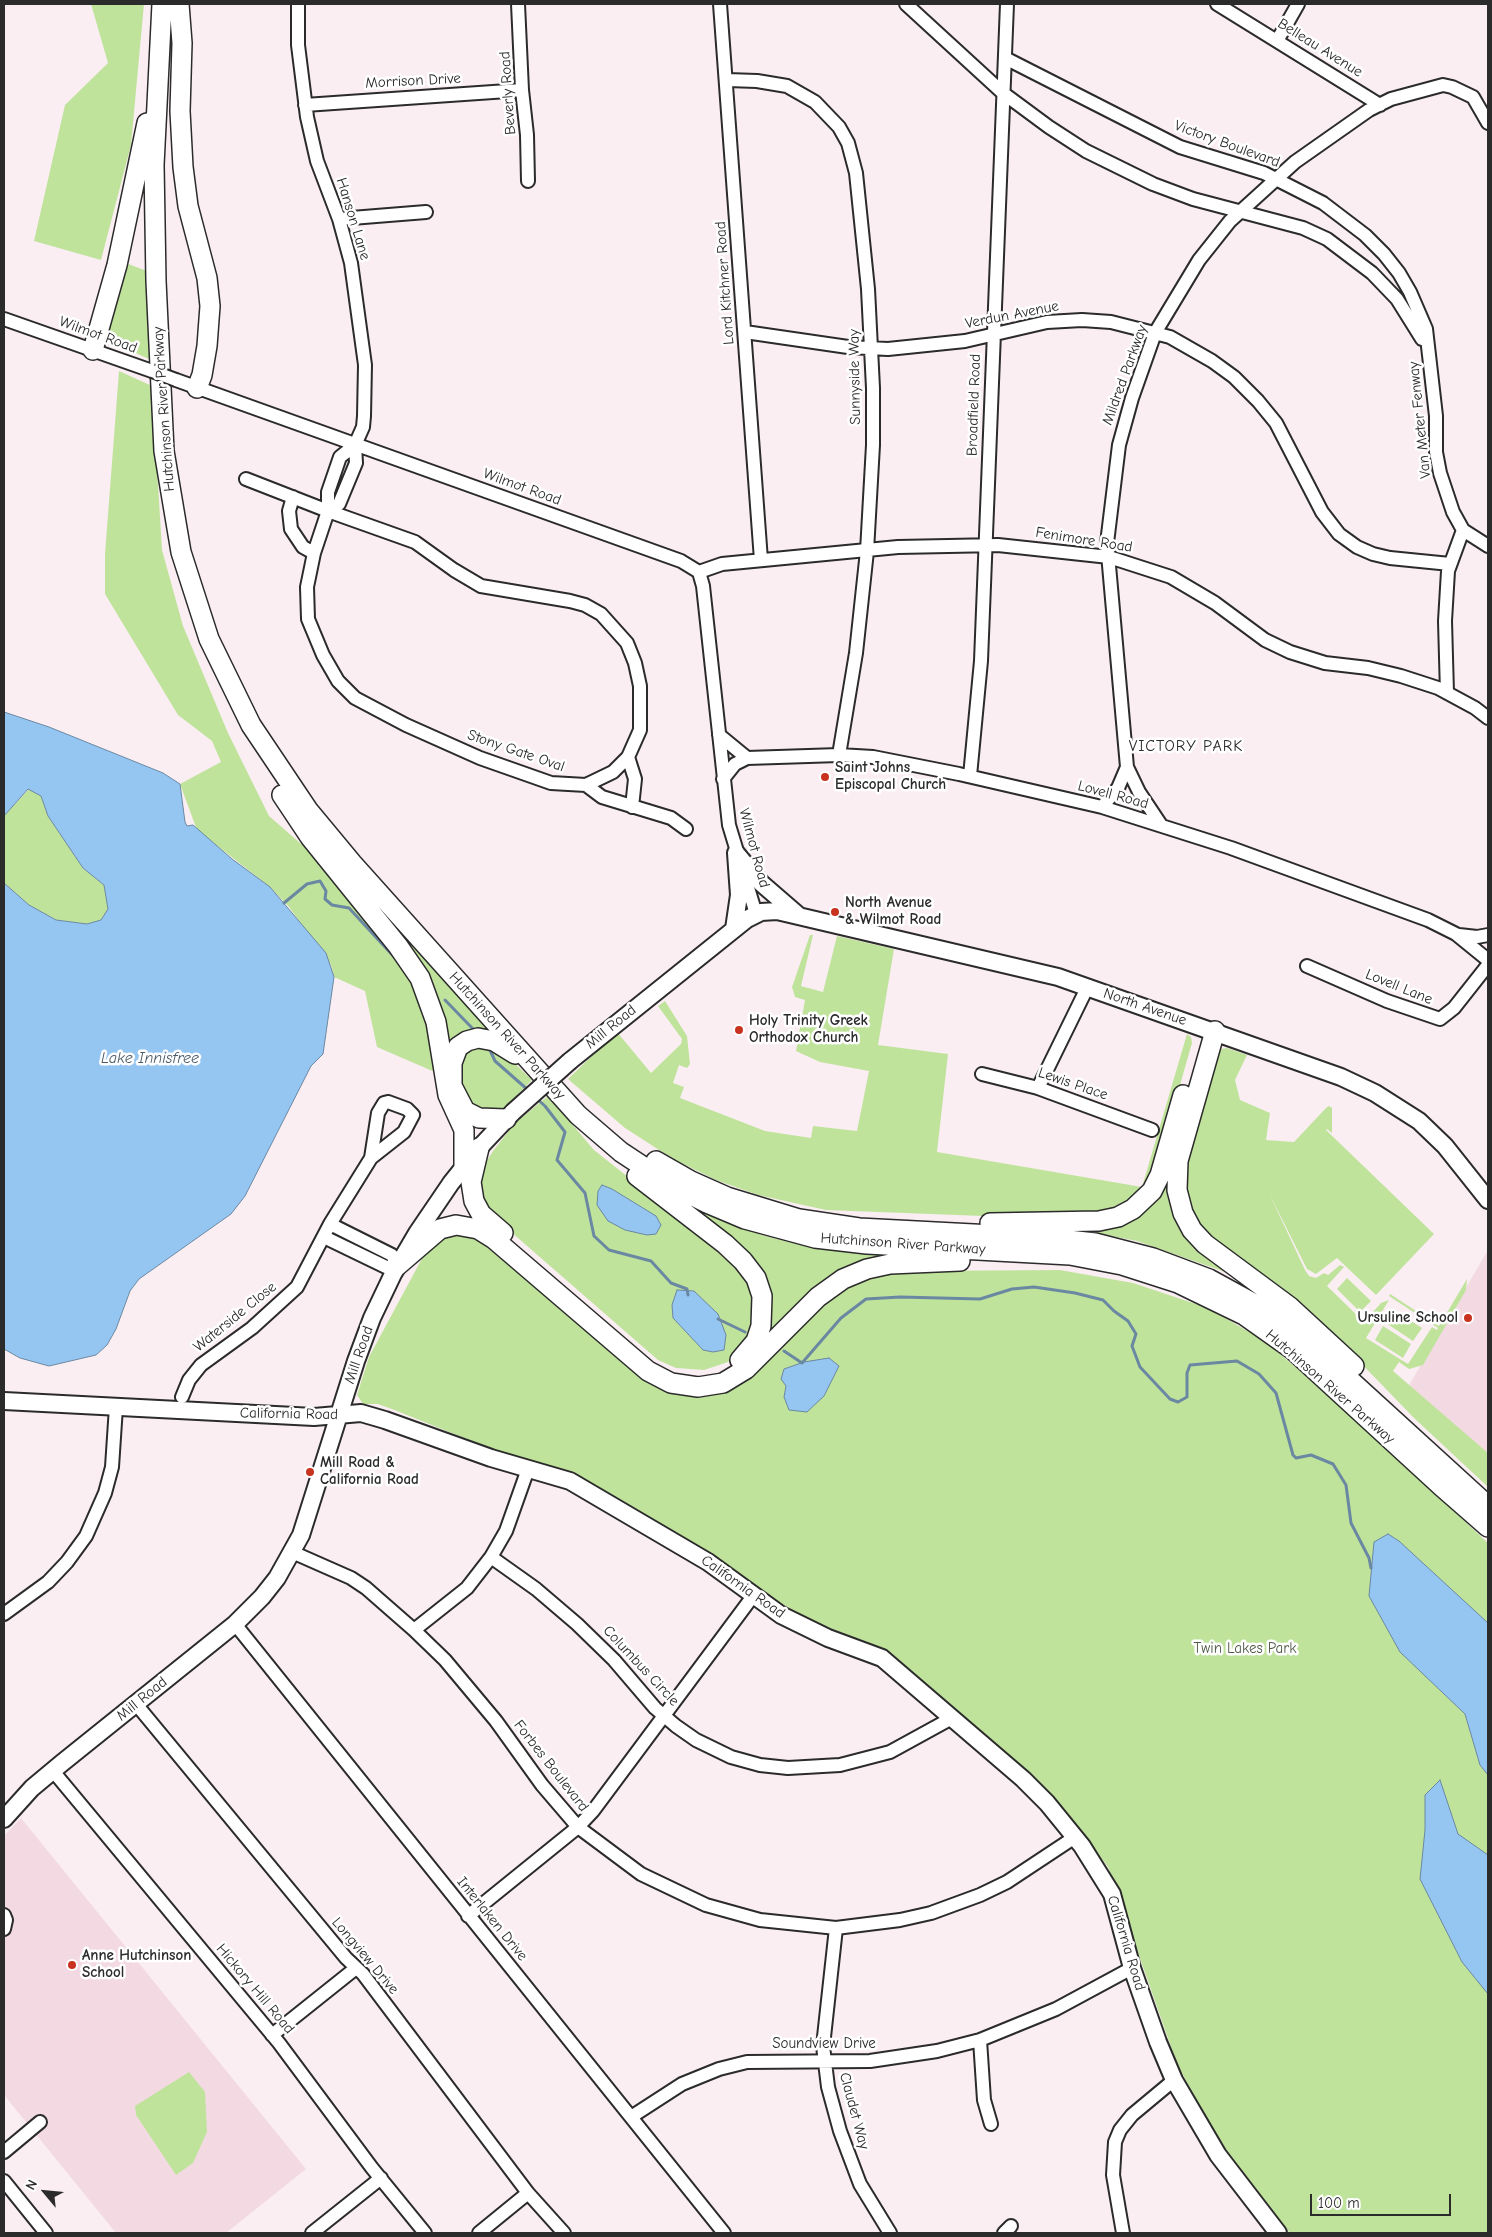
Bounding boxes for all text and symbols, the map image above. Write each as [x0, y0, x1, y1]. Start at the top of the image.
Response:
street label: Belleau Avenue [1274, 15, 1366, 81]
street label: Beverly Road [496, 51, 520, 135]
street label: Morrison Drive [365, 70, 461, 92]
street label: Victory Boulevard [1172, 117, 1282, 171]
street label: Hanson Lane [332, 176, 374, 262]
street label: Lord Kitchner Road [712, 221, 738, 345]
street label: Verdun Avenue [964, 297, 1060, 333]
street label: Wilmot Road [57, 313, 139, 357]
street label: Mildred Parkway [1099, 322, 1151, 428]
street label: Hutchinson River Parkway [149, 326, 179, 492]
street label: Sunnyside Way [845, 329, 865, 425]
street label: Broadfield Road [963, 354, 985, 456]
street label: Van Meter Fenway [1405, 361, 1435, 479]
street label: Wilmot Road [481, 465, 563, 509]
street label: Fenimore Road [1034, 523, 1134, 557]
street label: Stony Gate Oval [465, 726, 567, 776]
district label: VICTORY PARK [1127, 736, 1245, 756]
place label: Saint Johns Episcopal Church [835, 759, 946, 794]
marker: Saint Johns Episcopal Church [819, 771, 831, 783]
street label: Lovell Road [1076, 777, 1150, 813]
street label: Wilmot Road [735, 806, 773, 890]
place label: North Avenue & Wilmot Road [845, 894, 941, 929]
marker: North Avenue & Wilmot Road [829, 906, 841, 918]
street label: Lovell Lane [1363, 965, 1435, 1009]
street label: Hutchinson River Parkway [445, 969, 569, 1103]
street label: North Avenue [1101, 984, 1189, 1030]
street label: Mill Road [582, 1001, 640, 1053]
place label: Holy Trinity Greek Orthodox Church [749, 1012, 868, 1047]
marker: Holy Trinity Greek Orthodox Church [733, 1024, 745, 1036]
water label: Lake Innisfree [101, 1048, 199, 1068]
street label: Lewis Place [1036, 1064, 1110, 1104]
street label: Hutchinson River Parkway [820, 1229, 986, 1259]
street label: Waterside Close [190, 1278, 280, 1356]
place label: Ursuline School [1358, 1309, 1458, 1327]
marker: Ursuline School [1462, 1312, 1474, 1324]
street label: Mill Road [341, 1324, 377, 1386]
street label: Hutchinson River Parkway [1262, 1326, 1398, 1448]
street label: California Road [240, 1404, 338, 1424]
place label: Mill Road & California Road [320, 1454, 419, 1489]
marker: Mill Road & California Road [304, 1466, 316, 1478]
street label: California Road [698, 1551, 788, 1623]
street label: Columbus Circle [599, 1622, 683, 1710]
park label: Twin Lakes Park [1194, 1640, 1296, 1658]
street label: Mill Road [113, 1673, 171, 1725]
street label: Forbes Boulevard [510, 1717, 592, 1815]
street label: Interlaken Drive [453, 1873, 531, 1965]
street label: California Road [1103, 1893, 1149, 1993]
street label: Longview Drive [328, 1914, 402, 1998]
street label: Hickory Hill Road [212, 1940, 298, 2038]
place label: Anne Hutchinson School [82, 1947, 191, 1982]
marker: Anne Hutchinson School [66, 1959, 78, 1971]
street label: Soundview Drive [772, 2035, 876, 2053]
street label: Claudet Way [835, 2070, 873, 2152]
north arrow [20, 2167, 70, 2217]
text: N [22, 2177, 41, 2193]
scale bar [1312, 2184, 1453, 2216]
text: 100 m [1318, 2194, 1360, 2212]

